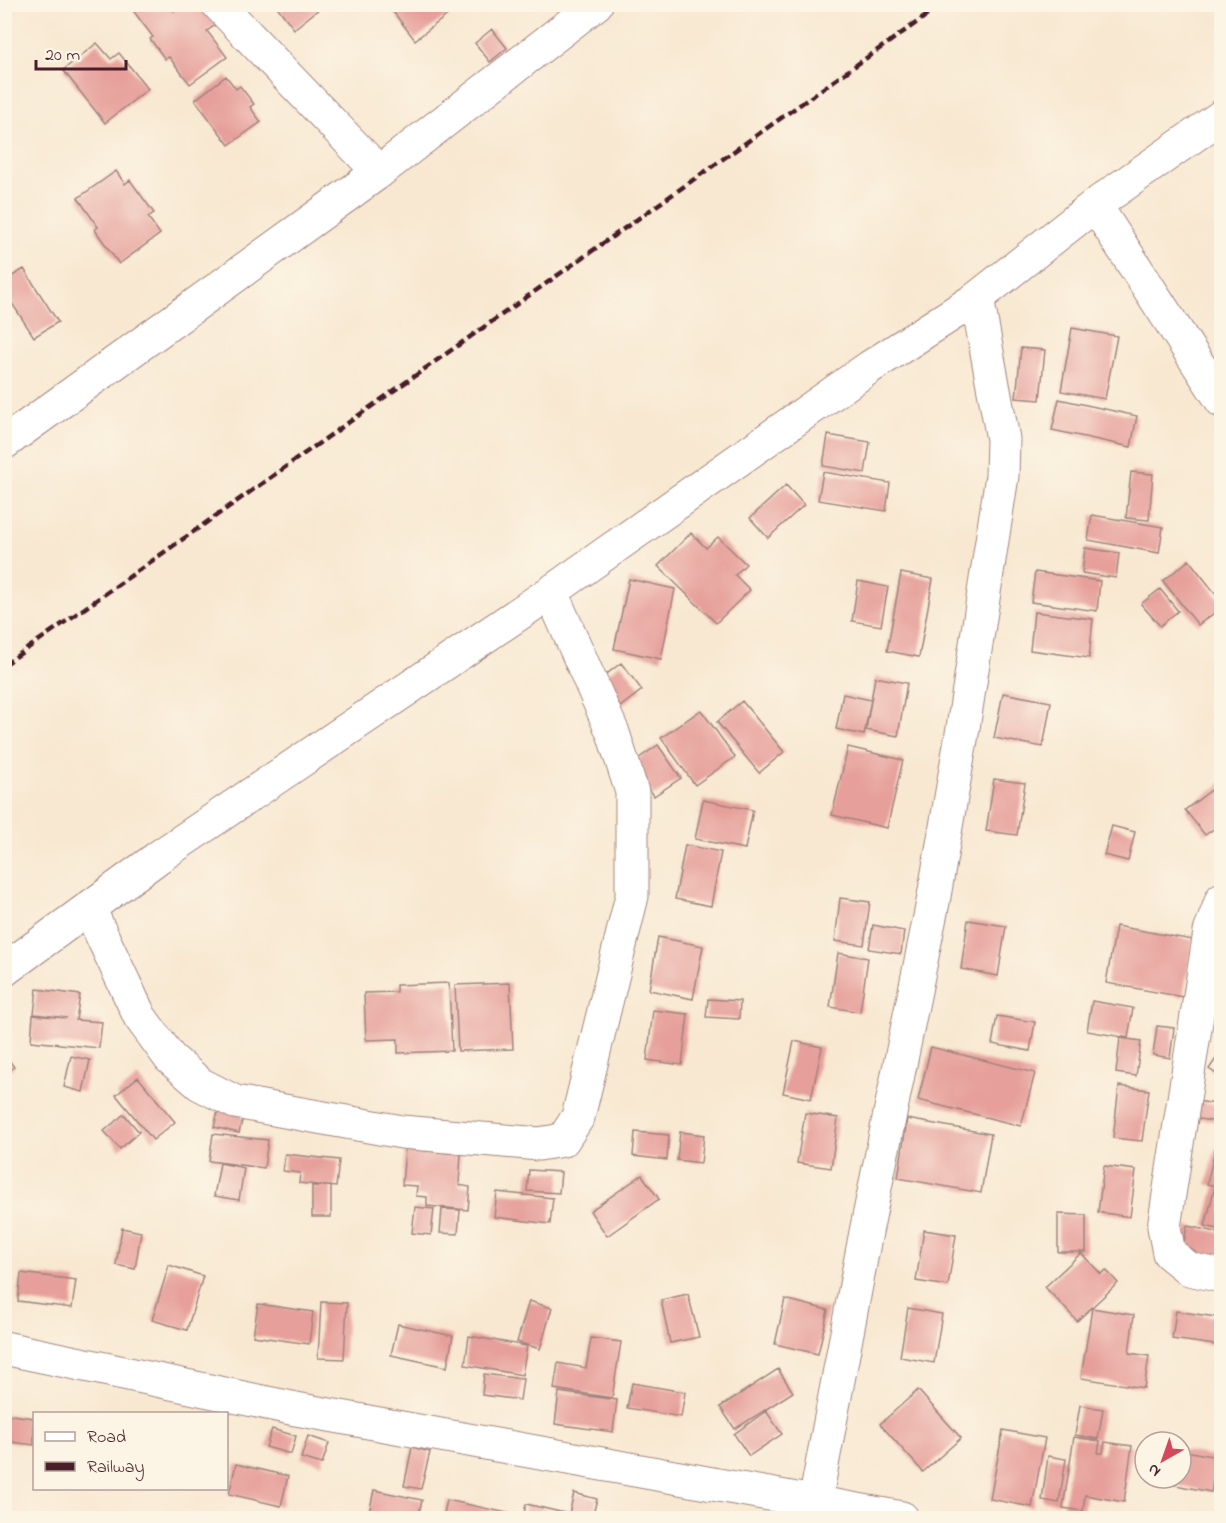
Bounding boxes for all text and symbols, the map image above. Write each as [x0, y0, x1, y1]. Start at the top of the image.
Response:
scale bar [36, 33, 126, 71]
text: 20 m [45, 43, 80, 69]
legend [33, 1412, 228, 1490]
text: Road [87, 1425, 126, 1451]
north arrow [1133, 1430, 1193, 1490]
text: Railway [87, 1455, 144, 1481]
text: N [1143, 1457, 1166, 1483]

